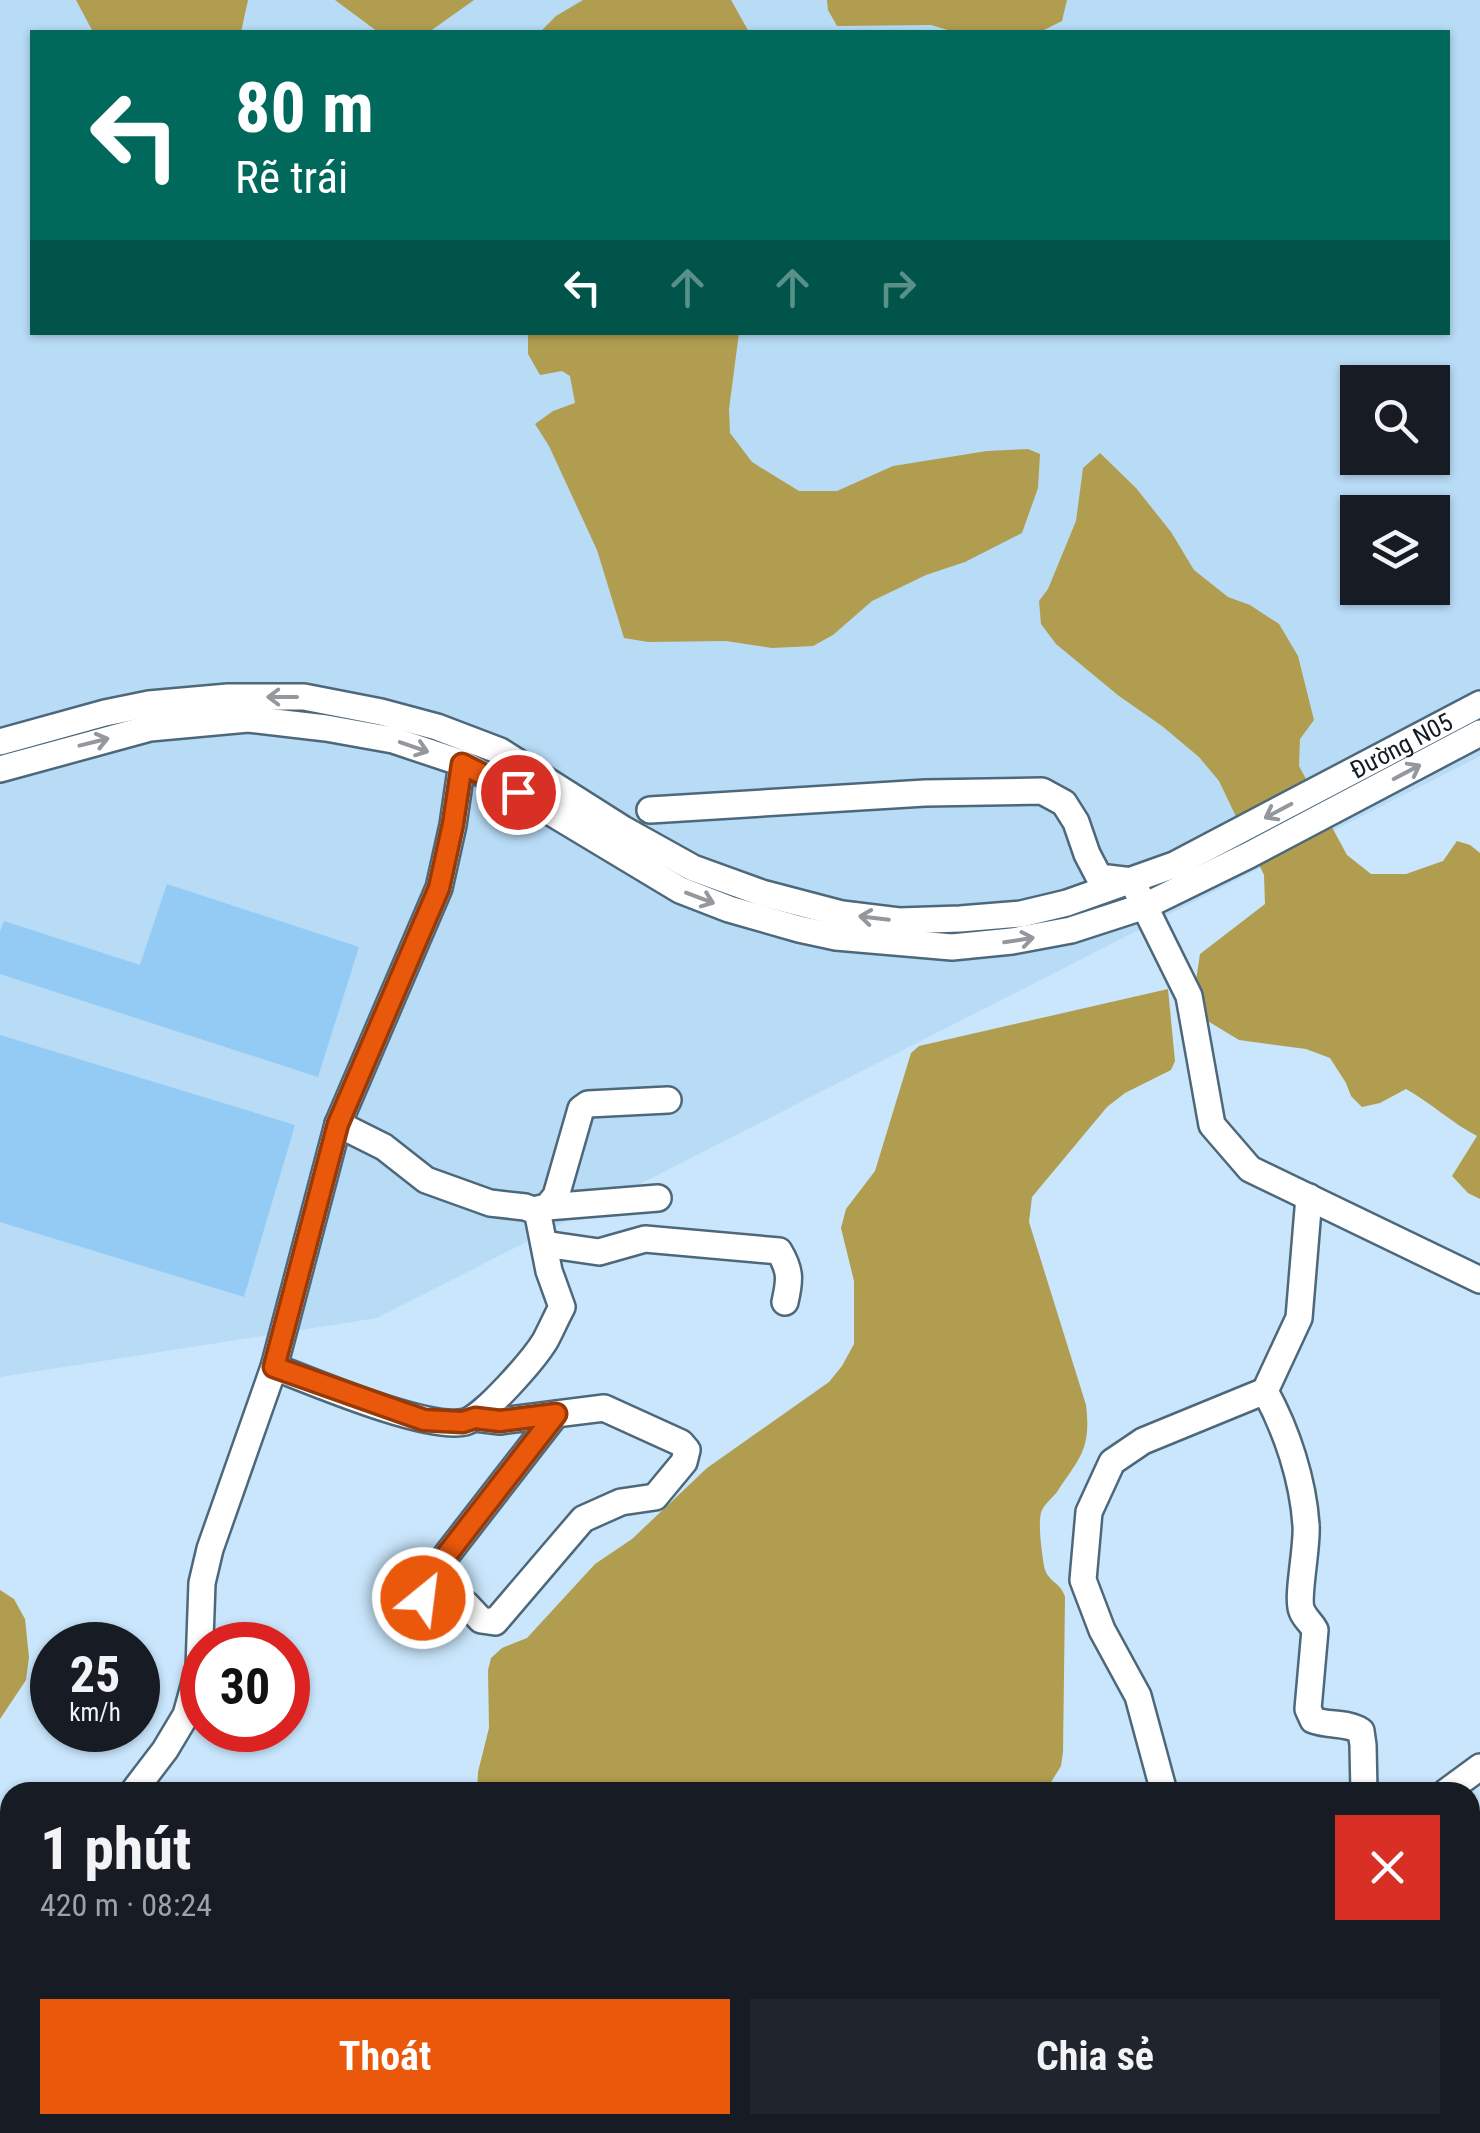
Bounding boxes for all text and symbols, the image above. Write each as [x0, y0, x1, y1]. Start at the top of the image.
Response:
text: 80 m [235, 67, 374, 149]
icon: left [70, 70, 200, 200]
text: Rẽ trái [235, 151, 348, 204]
icon: left [555, 260, 610, 315]
icon: ahead [660, 260, 715, 315]
icon: ahead [765, 260, 820, 315]
icon: right [870, 260, 925, 315]
map controls [1340, 365, 1450, 605]
button: search [1340, 365, 1450, 475]
button: layers [1340, 495, 1450, 605]
one-way arrow [266, 688, 298, 706]
street label: Đường N05 [1345, 707, 1457, 784]
one-way arrow [78, 732, 109, 751]
one-way arrow [397, 740, 429, 758]
pin [476, 750, 561, 835]
one-way arrow [1392, 761, 1422, 781]
icon: arrive [491, 765, 546, 820]
one-way arrow [1264, 801, 1294, 821]
one-way arrow [685, 891, 715, 909]
one-way arrow [858, 908, 890, 927]
one-way arrow [1002, 930, 1035, 948]
position arrow [371, 1546, 475, 1650]
speed limit sign: 30 [180, 1622, 310, 1752]
text: 25 [70, 1646, 120, 1704]
text: km/h [69, 1698, 121, 1727]
text: 1 phút [40, 1813, 191, 1884]
button: close [1335, 1815, 1440, 1920]
text: 420 m · 08:24 [40, 1886, 212, 1924]
button: Thoát [40, 1999, 730, 2114]
button: Chia sẻ [750, 1999, 1440, 2114]

